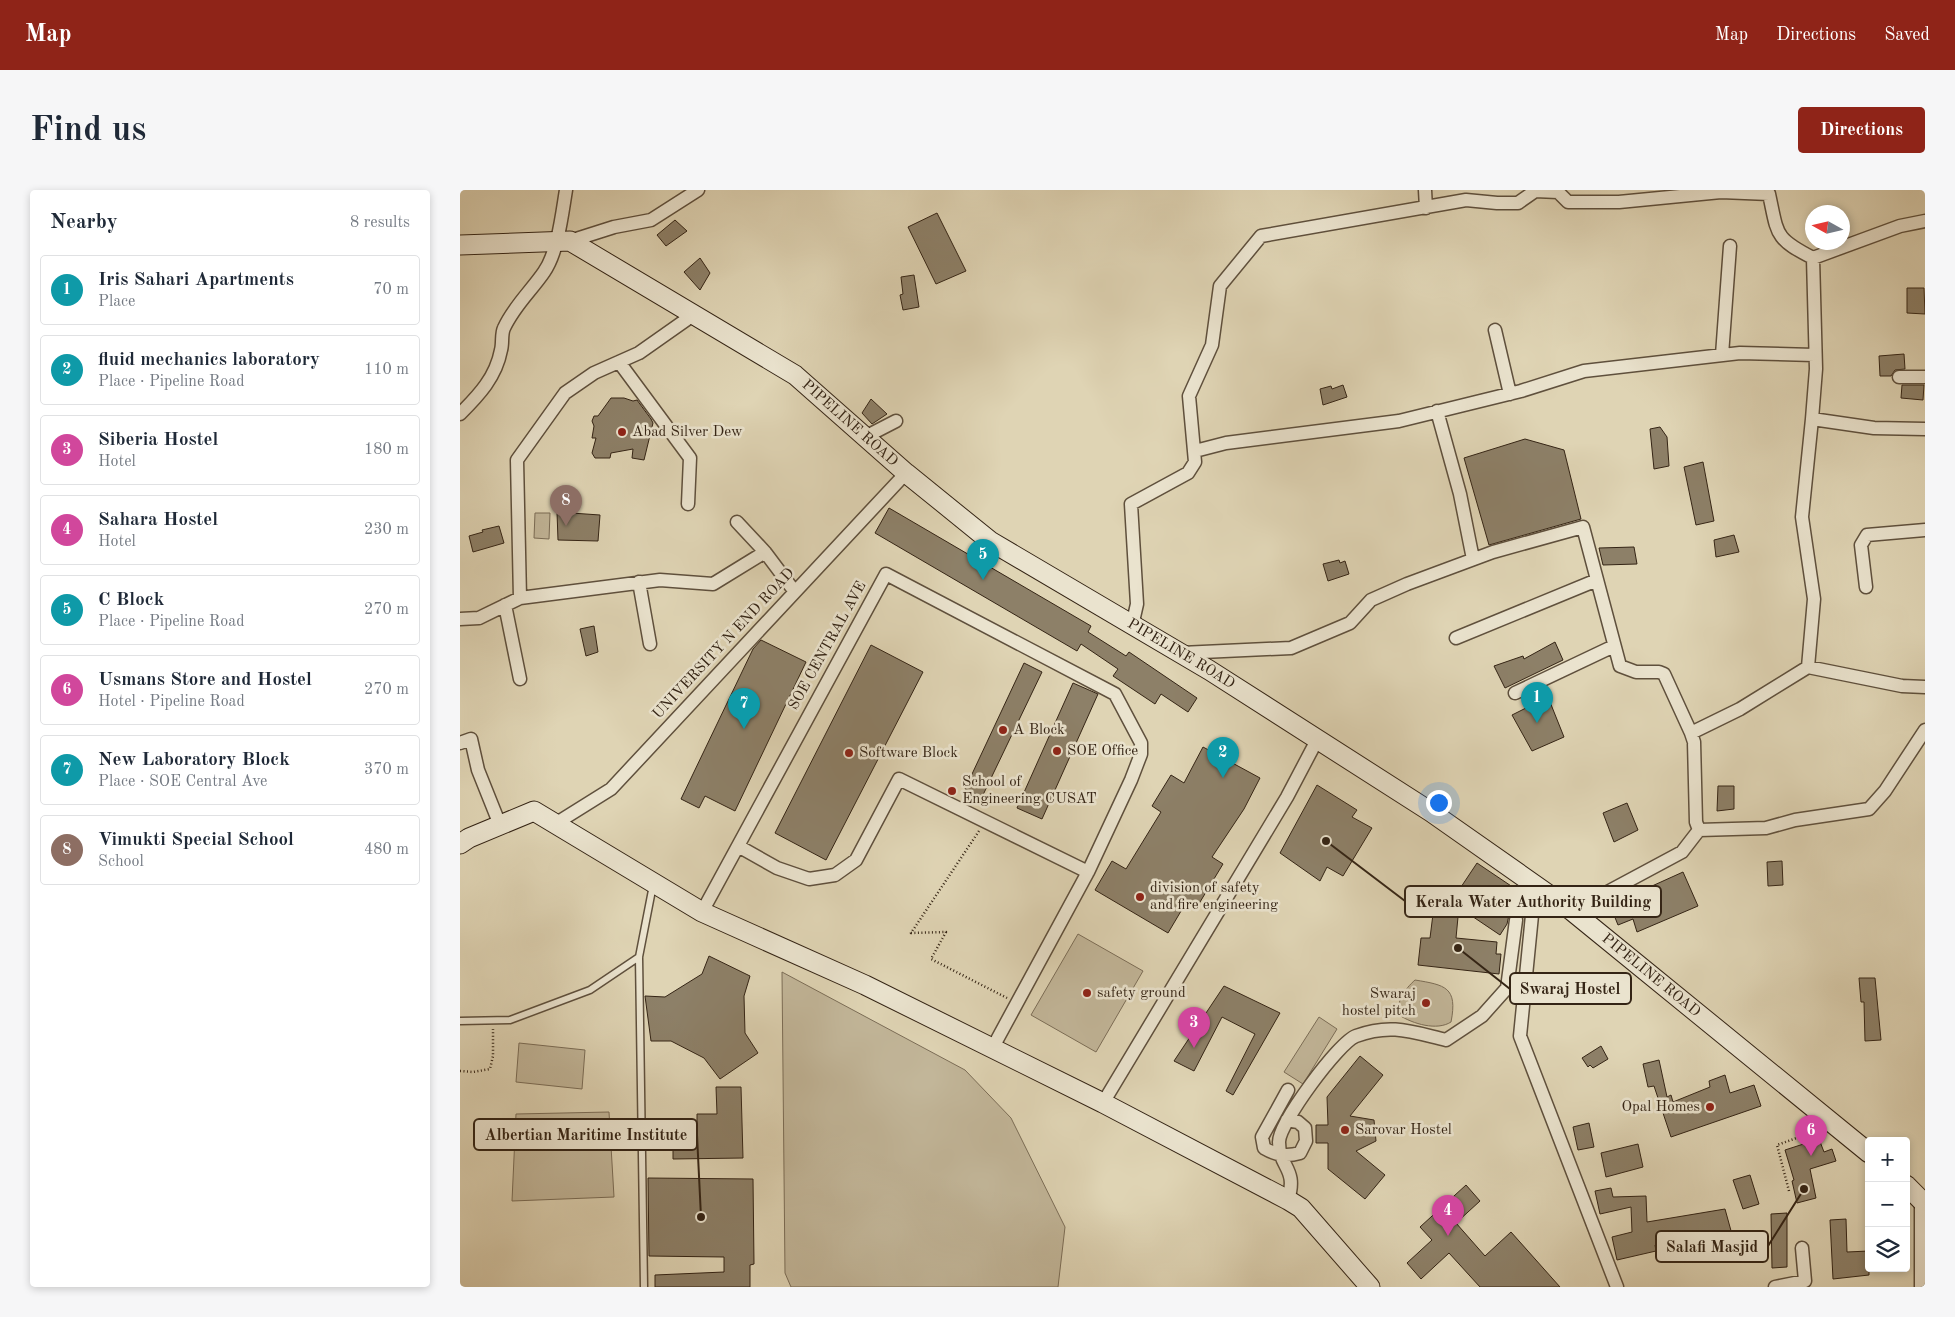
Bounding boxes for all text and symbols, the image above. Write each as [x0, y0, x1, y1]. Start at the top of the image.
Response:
text: Map [25, 23, 72, 47]
text: Map [1715, 26, 1748, 44]
text: Directions [1776, 26, 1856, 44]
text: Saved [1884, 26, 1930, 44]
button: Directions [1798, 107, 1925, 153]
text: Find us [30, 113, 146, 148]
north arrow [1805, 205, 1850, 250]
text: Nearby [50, 212, 118, 233]
text: 8 results [350, 215, 410, 231]
text: Iris Sahari Apartments [98, 271, 294, 290]
text: 1 [62, 282, 72, 298]
text: 70 m [373, 282, 409, 298]
text: Place [98, 294, 135, 310]
text: fluid mechanics laboratory [98, 351, 320, 370]
text: 2 [62, 362, 72, 378]
text: 110 m [364, 362, 409, 378]
text: Place · Pipeline Road [98, 374, 245, 390]
street label: PIPELINE ROAD [799, 377, 901, 469]
place label: Abad Silver Dew [632, 425, 743, 440]
marker: Abad Silver Dew [616, 426, 628, 438]
text: Siberia Hostel [98, 431, 218, 450]
text: 3 [62, 442, 72, 458]
text: 180 m [364, 442, 409, 458]
text: Hotel [98, 454, 136, 470]
pin: 8 [550, 485, 582, 526]
text: Sahara Hostel [98, 511, 218, 530]
text: 4 [62, 522, 72, 538]
text: 230 m [364, 522, 409, 538]
text: Hotel [98, 534, 136, 550]
pin: 5 [967, 539, 999, 580]
street label: UNIVERSITY N END ROAD [650, 566, 798, 722]
street label: SOE CENTRAL AVE [786, 579, 870, 713]
text: C Block [98, 591, 164, 610]
text: 5 [62, 602, 72, 618]
text: 270 m [364, 602, 409, 618]
text: Place · Pipeline Road [98, 614, 245, 630]
street label: PIPELINE ROAD [1125, 616, 1237, 692]
text: Usmans Store and Hostel [98, 671, 312, 690]
text: 6 [62, 682, 72, 698]
text: 270 m [364, 682, 409, 698]
pin: 1 [1521, 682, 1553, 723]
pin: 7 [728, 688, 760, 729]
text: Hotel · Pipeline Road [98, 694, 245, 710]
place label: A Block [1013, 723, 1065, 738]
marker: A Block [997, 724, 1009, 736]
pin: 2 [1207, 737, 1239, 778]
place label: SOE Office [1067, 744, 1138, 759]
marker: SOE Office [1051, 745, 1063, 757]
place label: Software Block [859, 746, 958, 761]
marker: Software Block [843, 747, 855, 759]
text: New Laboratory Block [98, 751, 290, 770]
text: 7 [62, 762, 72, 778]
text: 370 m [364, 762, 409, 778]
text: Place · SOE Central Ave [98, 774, 267, 790]
place label: School of Engineering CUSAT [962, 775, 1097, 807]
marker: School of Engineering CUSAT [946, 785, 958, 797]
your location [1426, 790, 1452, 816]
text: Vimukti Special School [98, 831, 294, 850]
text: 8 [62, 842, 72, 858]
text: 480 m [364, 842, 409, 858]
text: School [98, 854, 144, 870]
place label: division of safety and fire engineering [1150, 881, 1278, 913]
callout: Kerala Water Authority Building [1405, 886, 1661, 917]
marker: division of safety and fire engineering [1134, 891, 1146, 903]
text: Kerala Water Authority Building [1415, 895, 1651, 911]
street label: PIPELINE ROAD [1599, 931, 1703, 1020]
callout: Swaraj Hostel [1510, 973, 1631, 1004]
text: Swaraj Hostel [1520, 982, 1621, 998]
place label: safety ground [1097, 986, 1186, 1001]
marker: safety ground [1081, 987, 1093, 999]
place label: Swaraj hostel pitch [1342, 987, 1416, 1019]
marker: Swaraj hostel pitch [1420, 997, 1432, 1009]
pin: 3 [1178, 1007, 1210, 1048]
place label: Opal Homes [1621, 1100, 1700, 1115]
marker: Opal Homes [1704, 1101, 1716, 1113]
pin: 6 [1795, 1115, 1827, 1156]
callout: Albertian Maritime Institute [474, 1119, 697, 1150]
place label: Sarovar Hostel [1355, 1123, 1452, 1138]
marker: Sarovar Hostel [1339, 1124, 1351, 1136]
text: Albertian Maritime Institute [485, 1128, 687, 1144]
map controls [1865, 1137, 1910, 1272]
button: + [1865, 1137, 1910, 1182]
button: − [1865, 1182, 1910, 1227]
pin: 4 [1432, 1195, 1464, 1236]
button: layers [1865, 1227, 1910, 1272]
callout: Salafi Masjid [1656, 1231, 1768, 1262]
text: Salafi Masjid [1666, 1240, 1759, 1256]

